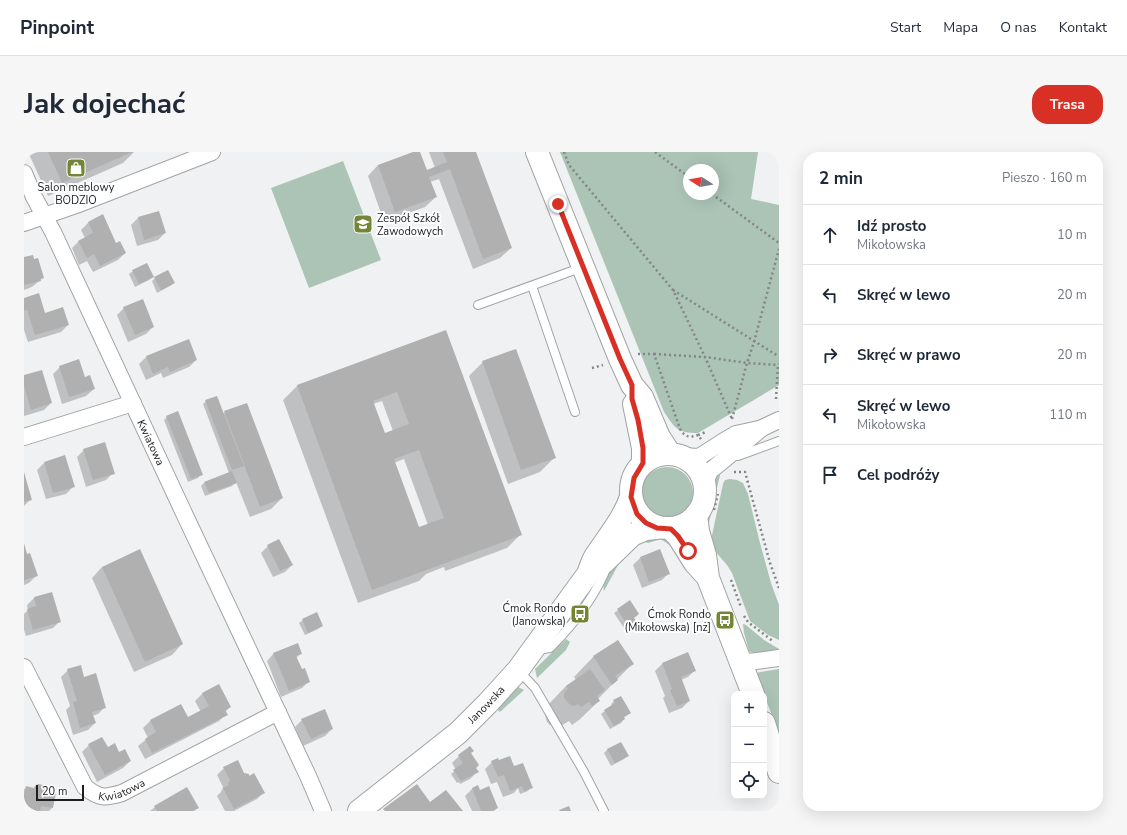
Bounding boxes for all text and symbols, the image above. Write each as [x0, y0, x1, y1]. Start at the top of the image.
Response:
text: Pinpoint [20, 15, 94, 41]
text: Start [890, 18, 921, 37]
text: Mapa [943, 18, 978, 37]
text: O nas [1000, 18, 1037, 37]
text: Kontakt [1059, 18, 1107, 37]
text: Jak dojechać [24, 85, 185, 123]
button: Trasa [1032, 85, 1103, 124]
shop icon: Salon meblowy BODZIO [65, 157, 87, 179]
north arrow [683, 164, 719, 200]
text: 2 min [819, 167, 863, 190]
text: Pieszo · 160 m [1002, 169, 1087, 187]
place label: Salon meblowy BODZIO [37, 180, 115, 208]
route end [549, 195, 567, 213]
place label: Zespół Szkół Zawodowych [377, 211, 443, 239]
school or university icon: Zespół Szkół Zawodowych [352, 213, 374, 235]
text: Idź prosto [857, 216, 926, 236]
icon: ahead [819, 224, 841, 246]
text: 10 m [1057, 226, 1087, 244]
text: Mikołowska [857, 236, 926, 254]
icon: left [819, 284, 841, 306]
text: Skręć w lewo [857, 285, 950, 305]
text: 20 m [1057, 286, 1087, 304]
icon: right [819, 344, 841, 366]
text: Skręć w prawo [857, 345, 961, 365]
text: 20 m [1057, 346, 1087, 364]
text: Skręć w lewo [857, 396, 950, 416]
icon: left [819, 404, 841, 426]
text: 110 m [1049, 406, 1087, 424]
text: Mikołowska [857, 416, 926, 434]
street label: Kwiatowa [133, 417, 168, 468]
icon: arrive [819, 464, 841, 486]
text: Cel podróży [857, 465, 939, 485]
route start [679, 542, 697, 560]
place label: Ćmok Rondo (Janowska) [503, 600, 566, 629]
bus stop icon: Ćmok Rondo (Janowska) [569, 603, 591, 625]
place label: Ćmok Rondo (Mikołowska) [nż] [625, 606, 711, 635]
bus stop icon: Ćmok Rondo (Mikołowska) [nż] [714, 609, 736, 631]
street label: Janowska [464, 682, 508, 728]
map controls [731, 691, 767, 799]
button: + [731, 691, 767, 727]
button: − [731, 727, 767, 763]
button: locate [731, 763, 767, 799]
street label: Kwiatowa [97, 775, 148, 805]
scale bar [36, 783, 84, 802]
text: 20 m [42, 784, 67, 799]

